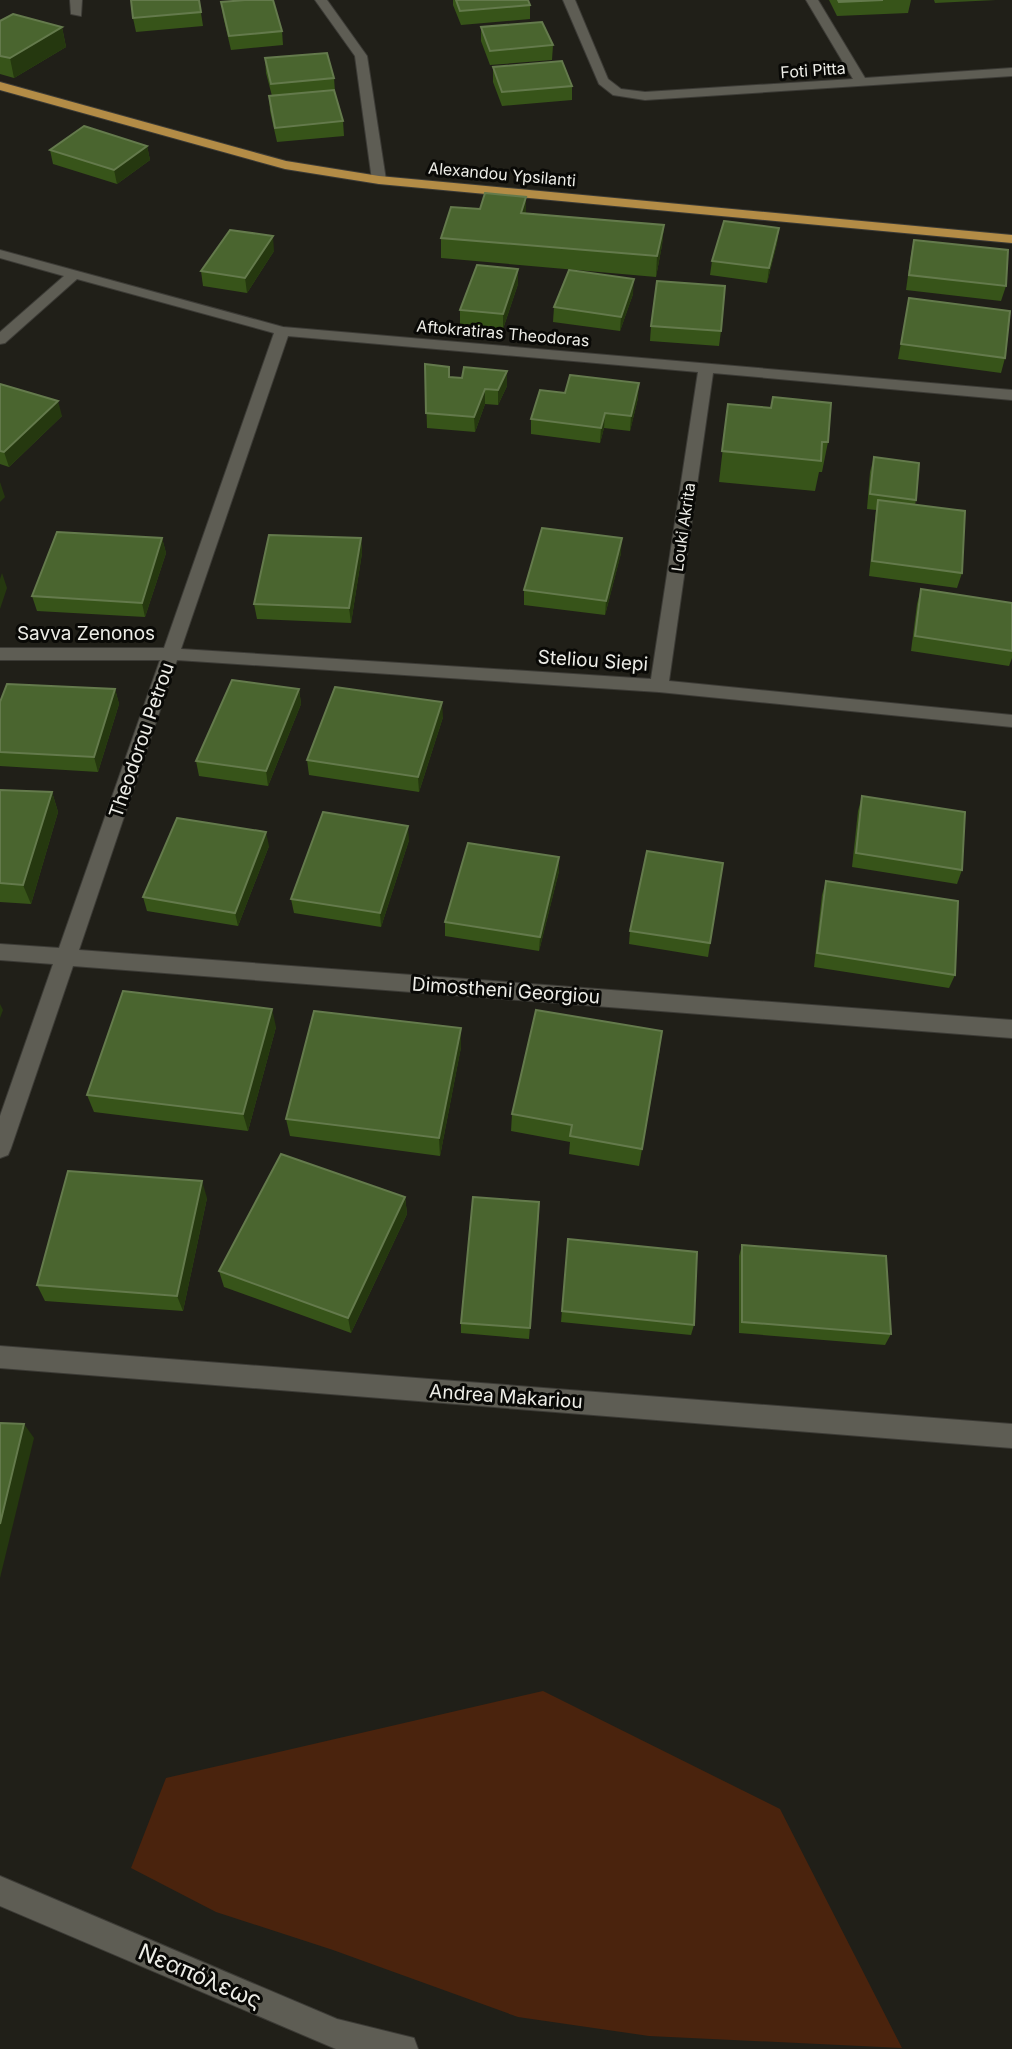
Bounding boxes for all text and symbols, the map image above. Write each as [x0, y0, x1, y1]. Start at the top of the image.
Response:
street label: Foti Pitta [780, 58, 846, 82]
street label: Alexandou Ypsilanti [427, 158, 577, 190]
street label: Aftokratiras Theodoras [416, 315, 590, 351]
street label: Louki Akrita [667, 481, 699, 573]
street label: Savva Zenonos [17, 622, 155, 645]
street label: Steliou Siepi [537, 645, 649, 676]
street label: Theodorou Petrou [104, 660, 179, 821]
street label: Dimostheni Georgiou [411, 972, 601, 1009]
street label: Andrea Makariou [428, 1380, 583, 1413]
street label: Νεαπόλεως [134, 1937, 266, 2015]

